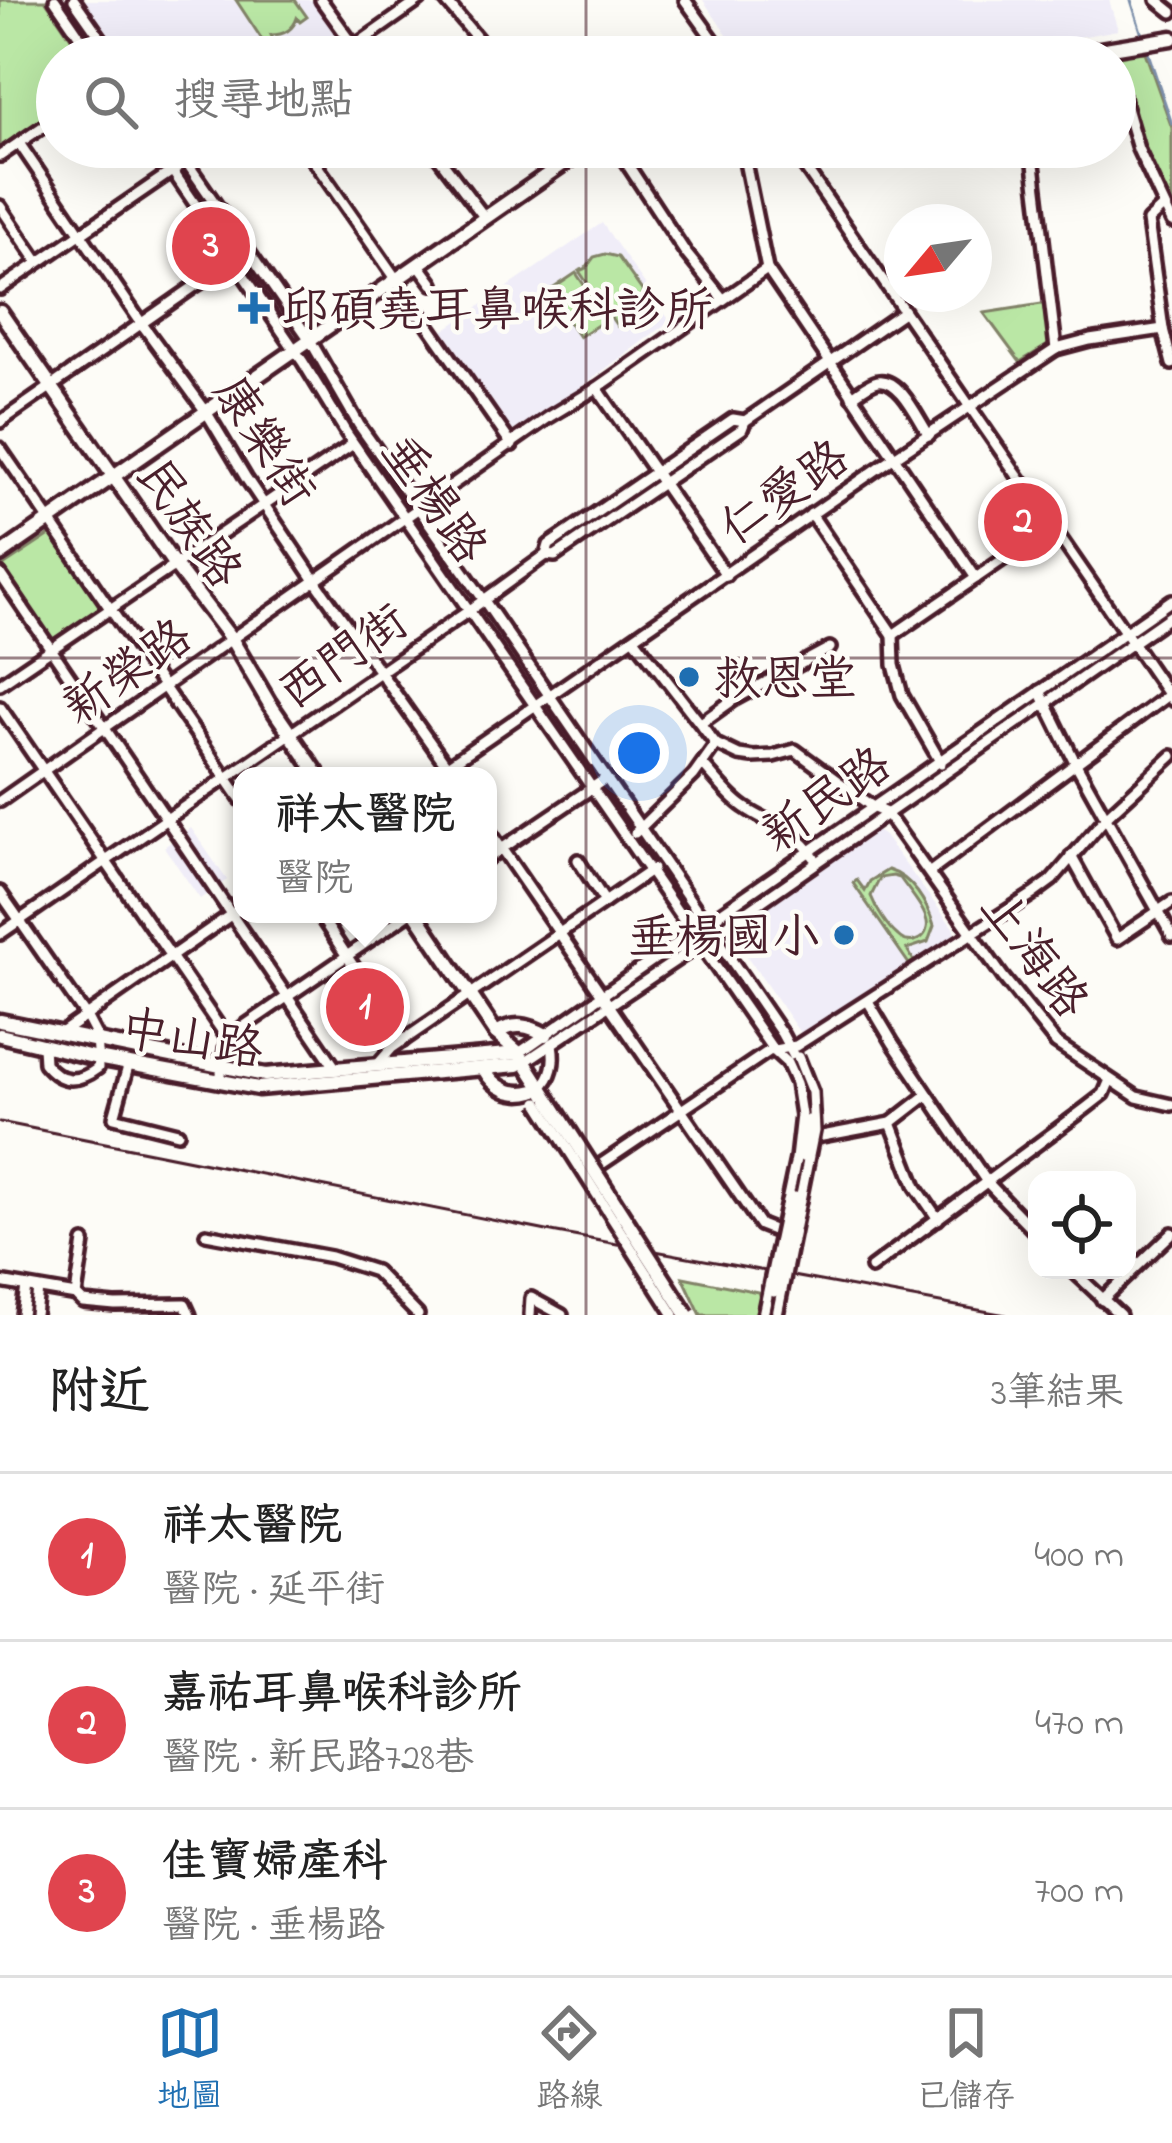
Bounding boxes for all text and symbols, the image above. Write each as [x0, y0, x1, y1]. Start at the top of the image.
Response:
search box [36, 36, 1136, 168]
icon: search [78, 69, 144, 135]
text: 搜尋地點 [174, 70, 354, 136]
pin: 3 [172, 201, 250, 291]
north arrow [884, 204, 992, 312]
place label: 邱碩堯耳鼻喉科診所 [281, 278, 713, 348]
marker: 邱碩堯耳鼻喉科診所 [238, 292, 270, 324]
street label: 康樂街 [193, 363, 330, 522]
street label: 垂楊路 [362, 422, 502, 580]
street label: 仁愛路 [707, 425, 865, 565]
street label: 民族路 [117, 446, 257, 604]
pin: 2 [984, 477, 1062, 567]
street label: 西門街 [266, 589, 424, 729]
street label: 新榮路 [50, 604, 208, 744]
place label: 救恩堂 [713, 647, 857, 717]
marker: 救恩堂 [676, 664, 702, 690]
your location [609, 723, 669, 783]
street label: 新民路 [749, 732, 907, 872]
popup [233, 767, 497, 923]
text: 祥太醫院 [275, 784, 455, 850]
text: 醫院 [275, 852, 353, 909]
street label: 上海路 [961, 877, 1103, 1035]
place label: 垂楊國小 [628, 905, 820, 975]
marker: 垂楊國小 [831, 922, 857, 948]
pin: 1 [326, 962, 404, 1052]
street label: 中山路 [115, 996, 268, 1088]
map controls [1028, 1171, 1136, 1279]
button: locate [1028, 1171, 1136, 1279]
text: 附近 [48, 1357, 150, 1432]
text: 3筆結果 [991, 1366, 1124, 1423]
text: 祥太醫院 [162, 1495, 342, 1561]
text: 1 [81, 1528, 93, 1585]
text: 400 m [1034, 1528, 1124, 1585]
text: 醫院 · 延平街 [162, 1563, 385, 1620]
text: 嘉祐耳鼻喉科診所 [162, 1663, 522, 1729]
text: 2 [77, 1696, 97, 1753]
text: 470 m [1035, 1696, 1124, 1753]
text: 醫院 · 新民路728巷 [162, 1731, 474, 1788]
text: 佳寶婦產科 [162, 1831, 387, 1897]
text: 3 [79, 1864, 95, 1921]
text: 700 m [1034, 1864, 1124, 1921]
text: 醫院 · 垂楊路 [162, 1899, 385, 1956]
tab: 地圖 [157, 2000, 223, 2122]
tab: 路線 [536, 2000, 602, 2122]
tab: 已儲存 [916, 2000, 1015, 2122]

